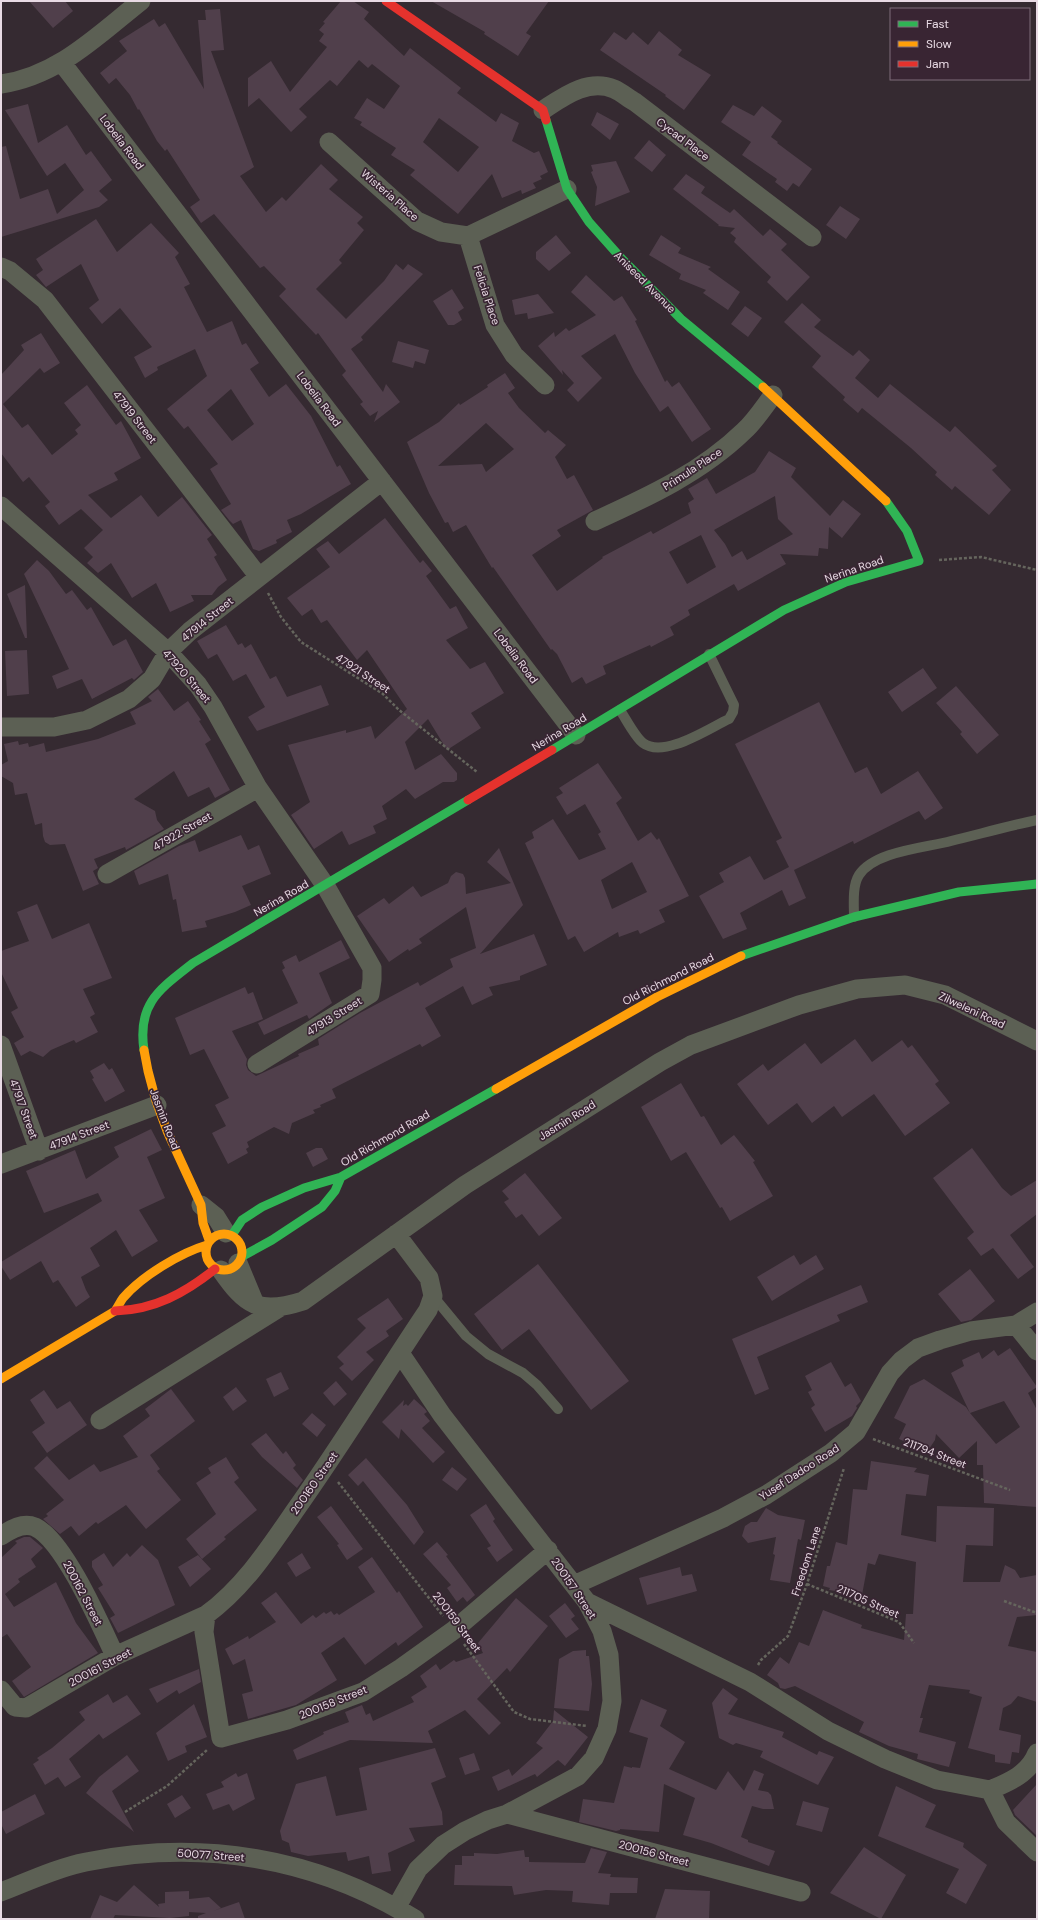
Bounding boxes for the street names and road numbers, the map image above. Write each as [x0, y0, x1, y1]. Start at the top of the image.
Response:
street label: Lobelia Road [97, 112, 147, 172]
street label: Cycad Place [654, 114, 712, 164]
street label: Wisteria Place [358, 166, 422, 224]
street label: Aniseed Avenue [611, 248, 679, 316]
street label: Felicia Place [471, 263, 503, 327]
street label: Lobelia Road [294, 369, 344, 429]
street label: 47919 Street [110, 388, 160, 446]
street label: Primula Place [660, 445, 724, 493]
street label: Nerina Road [823, 552, 885, 586]
street label: 47914 Street [178, 594, 236, 644]
street label: Lobelia Road [491, 626, 541, 686]
street label: 47920 Street [160, 646, 214, 706]
street label: 47921 Street [333, 650, 393, 696]
street label: Nerina Road [529, 710, 589, 754]
street label: 47922 Street [150, 808, 214, 854]
street label: Nerina Road [251, 877, 311, 919]
street label: Old Richmond Road [620, 950, 716, 1008]
street label: Zilweleni Road [937, 989, 1008, 1032]
street label: 47913 Street [304, 993, 364, 1039]
street label: 47917 Street [7, 1077, 41, 1141]
street label: Jasmin Road [147, 1086, 183, 1152]
street label: Jasmin Road [536, 1097, 598, 1143]
street label: Old Richmond Road [338, 1107, 432, 1169]
street label: 47914 Street [47, 1117, 111, 1153]
street label: 211794 Street [901, 1435, 969, 1471]
street label: Yusef Dadoo Road [756, 1441, 842, 1503]
street label: 200160 Street [287, 1449, 341, 1517]
street label: Freedom Lane [788, 1524, 824, 1598]
street label: 200157 Street [548, 1555, 600, 1621]
street label: 200162 Street [60, 1558, 106, 1628]
street label: 211705 Street [834, 1581, 902, 1621]
street label: 200159 Street [430, 1589, 484, 1655]
street label: 200161 Street [66, 1645, 134, 1689]
street label: 200158 Street [297, 1682, 369, 1722]
street label: 200156 Street [617, 1837, 691, 1869]
street label: 50077 Street [177, 1846, 245, 1864]

